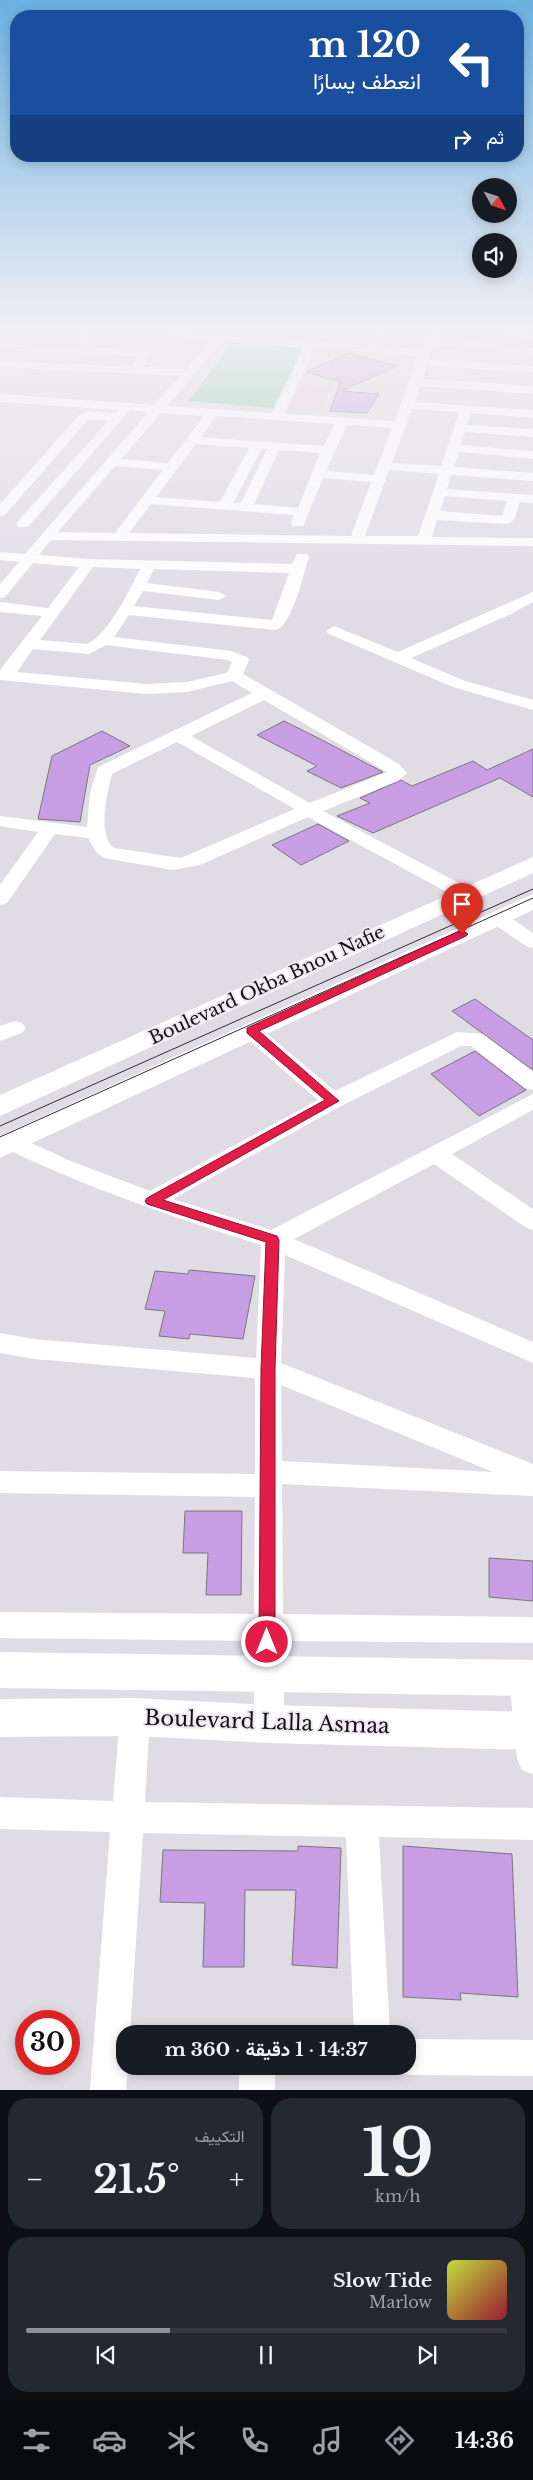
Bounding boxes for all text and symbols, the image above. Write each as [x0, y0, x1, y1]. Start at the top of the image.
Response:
text: 120 m [308, 23, 421, 66]
icon: left [439, 30, 504, 95]
text: انعطف يسارًا [313, 68, 421, 95]
icon: right [448, 125, 476, 153]
text: ثم [486, 126, 504, 149]
north arrow [472, 178, 518, 222]
map controls [472, 178, 517, 278]
button: sound [472, 233, 517, 278]
pin [441, 883, 483, 934]
icon: arrive [448, 890, 476, 918]
street label: Boulevard Okba Bnou Nafie [146, 921, 388, 1049]
position arrow [240, 1615, 292, 1667]
street label: Boulevard Lalla Asmaa [144, 1705, 390, 1739]
speed limit sign: 30 [15, 2010, 80, 2075]
text: 14:37 · 1 دقيقة · 360 m [165, 2038, 367, 2061]
text: 19 [362, 2113, 434, 2194]
text: التكييف [195, 2126, 245, 2146]
text: 21.5° [93, 2156, 180, 2203]
text: − [26, 2162, 44, 2197]
text: + [229, 2162, 244, 2197]
text: km/h [375, 2186, 420, 2206]
text: Slow Tide [333, 2269, 432, 2292]
text: Marlow [369, 2292, 432, 2312]
icon: previous [92, 2341, 120, 2369]
icon: pause [252, 2341, 280, 2369]
icon: next [413, 2341, 441, 2369]
icon: filters [19, 2423, 54, 2458]
icon: car [92, 2423, 127, 2458]
icon: climate [164, 2423, 199, 2458]
icon: phone [237, 2423, 272, 2458]
icon: music [310, 2423, 345, 2458]
icon: directions [382, 2423, 417, 2458]
text: 14:36 [455, 2427, 514, 2454]

